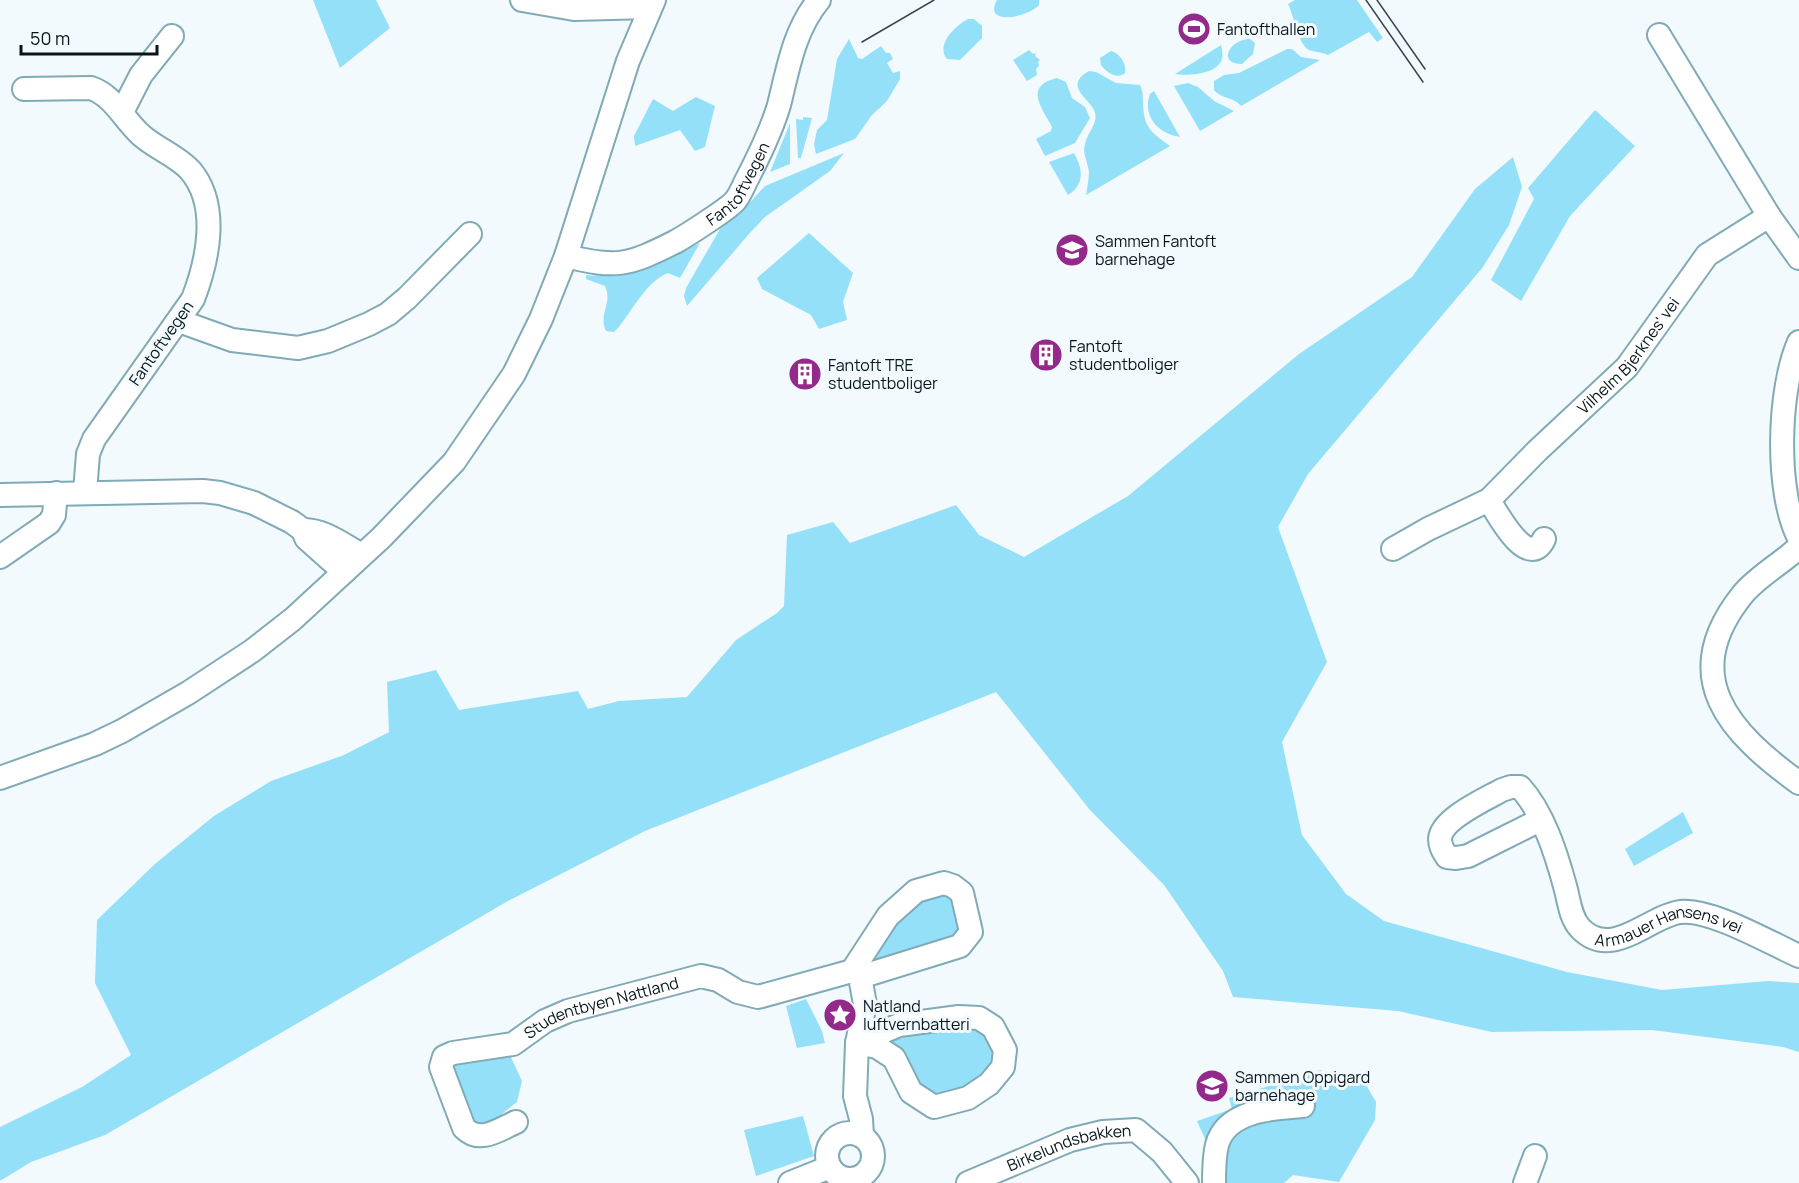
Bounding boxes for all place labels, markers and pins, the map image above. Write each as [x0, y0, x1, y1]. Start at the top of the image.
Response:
sports icon: Fantofthallen [1176, 11, 1212, 47]
place label: Fantofthallen [1217, 18, 1315, 40]
place label: Sammen Fantoft barnehage [1095, 230, 1216, 270]
school or university icon: Sammen Fantoft barnehage [1054, 232, 1090, 268]
place label: Fantoft studentboliger [1069, 335, 1179, 375]
building icon: Fantoft studentboliger [1028, 337, 1064, 373]
place label: Fantoft TRE studentboliger [828, 354, 938, 394]
building icon: Fantoft TRE studentboliger [787, 356, 823, 392]
place label: Natland luftvernbatteri [863, 995, 970, 1035]
place icon: Natland luftvernbatteri [822, 997, 858, 1033]
place label: Sammen Oppigard barnehage [1235, 1066, 1370, 1106]
school or university icon: Sammen Oppigard barnehage [1194, 1068, 1230, 1104]

